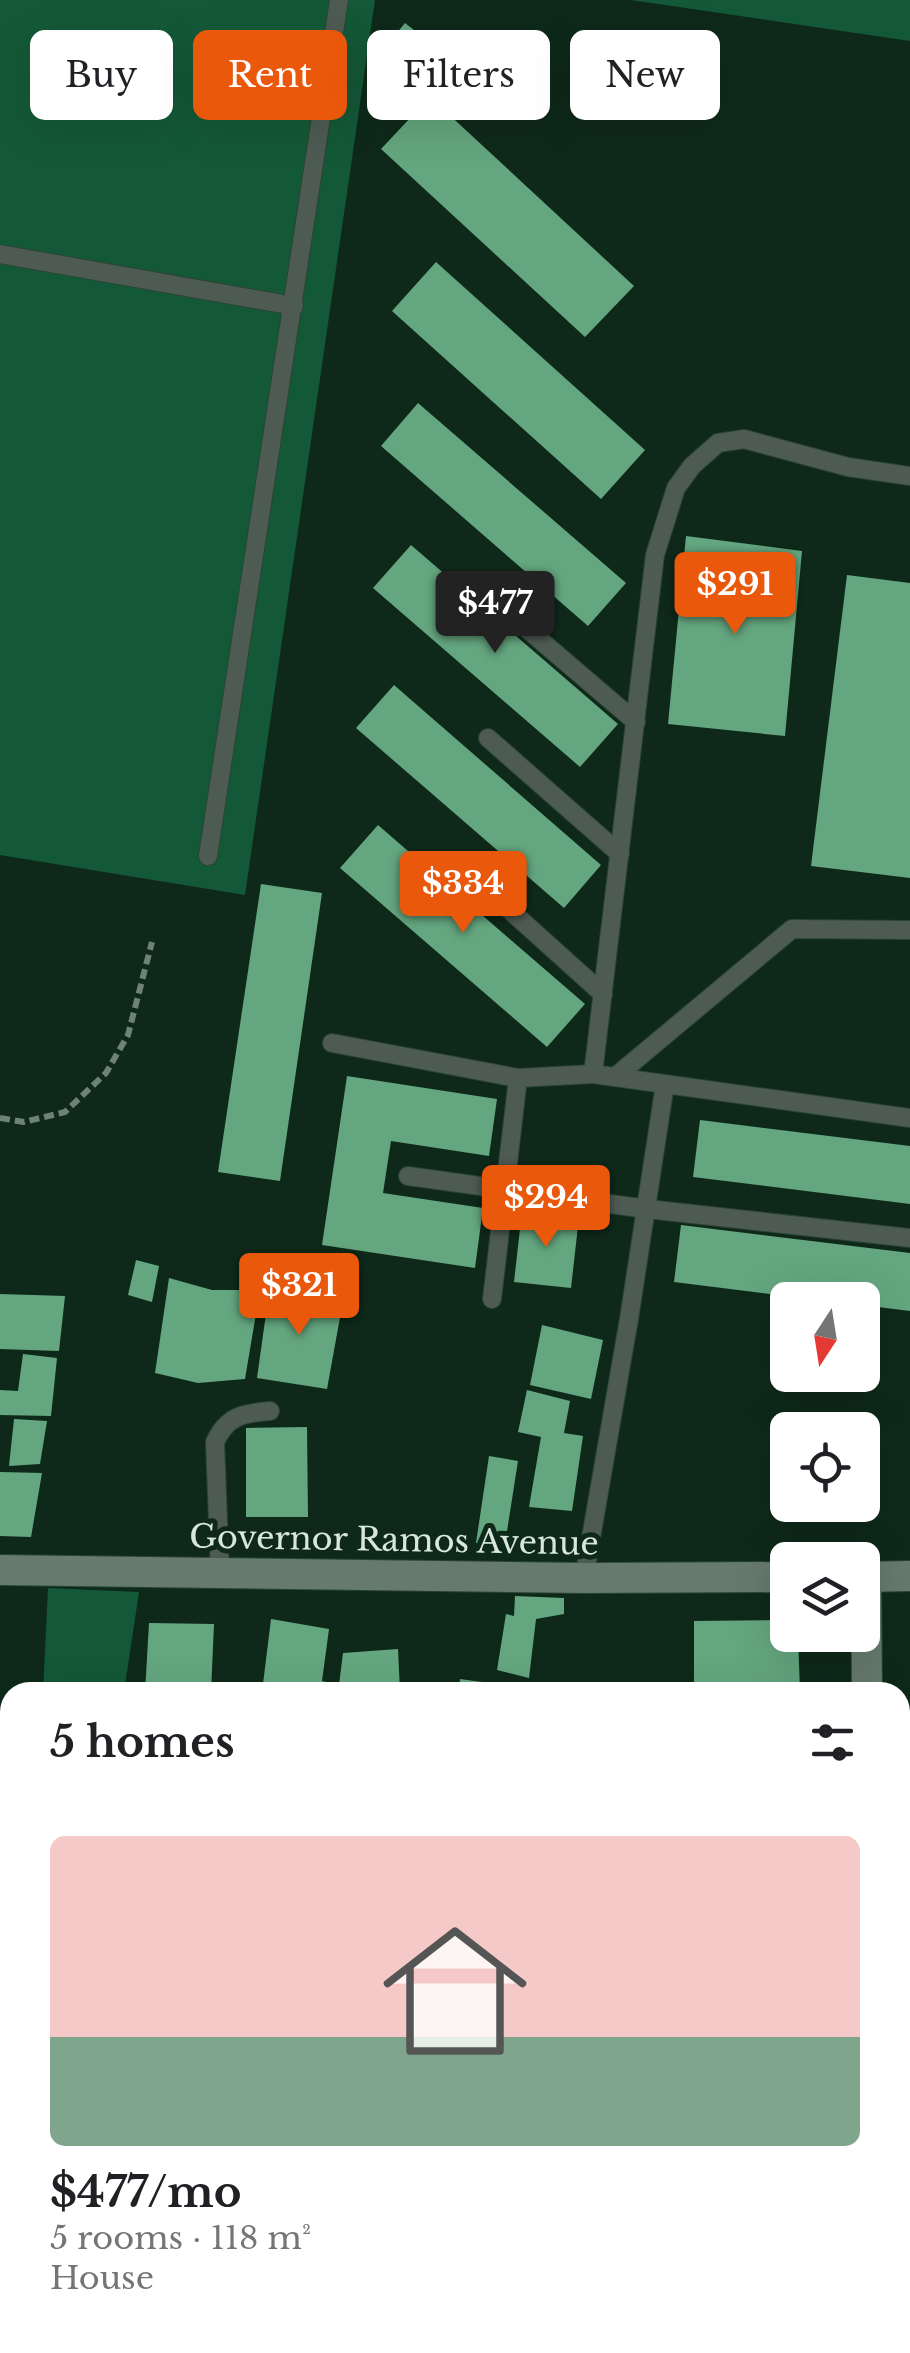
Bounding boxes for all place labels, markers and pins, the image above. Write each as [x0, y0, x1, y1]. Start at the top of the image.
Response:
pin: $291 [676, 552, 794, 637]
pin: $477 [436, 571, 554, 656]
pin: $334 [404, 851, 522, 936]
pin: $294 [487, 1165, 605, 1250]
pin: $321 [240, 1253, 358, 1338]

